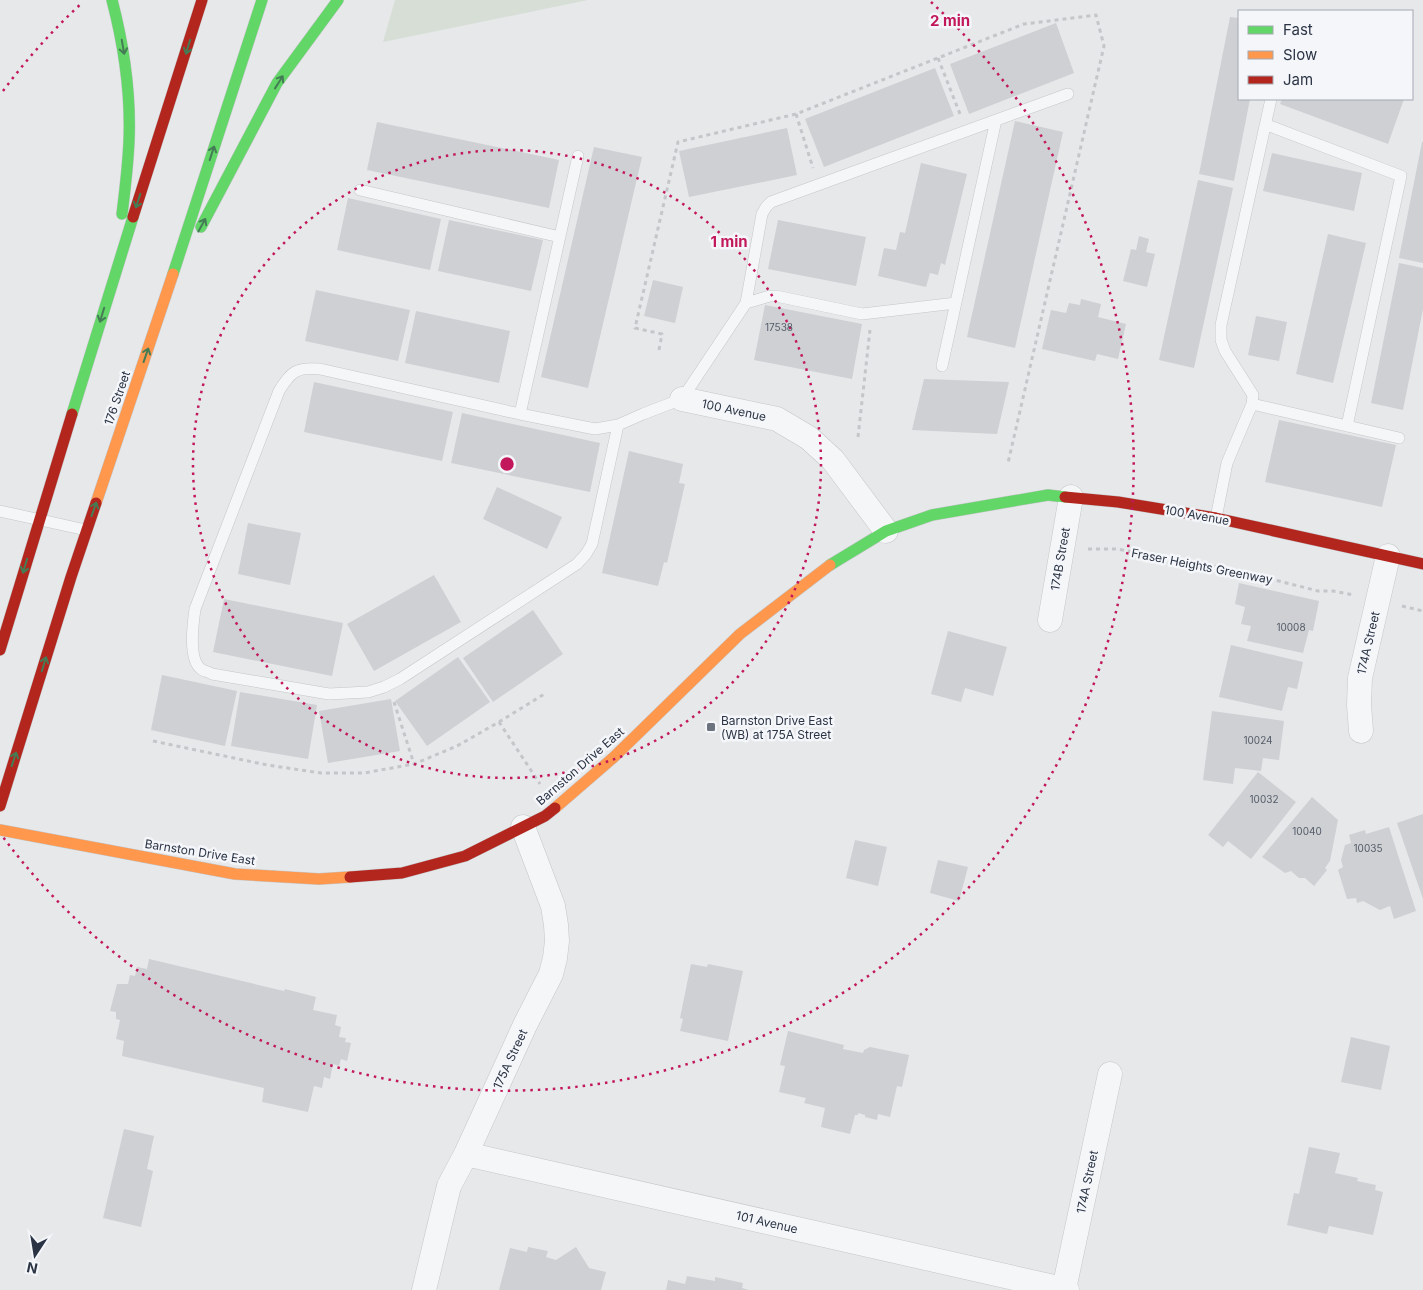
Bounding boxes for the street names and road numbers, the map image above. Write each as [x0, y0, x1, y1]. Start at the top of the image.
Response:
street label: 176 Street [101, 369, 133, 427]
street label: 100 Avenue [700, 396, 768, 424]
street label: 100 Avenue [1163, 502, 1231, 528]
street label: 174B Street [1047, 526, 1073, 592]
street label: Fraser Heights Greenway [1130, 545, 1274, 587]
street label: 174A Street [1353, 610, 1383, 676]
street label: Barnston Drive East [533, 724, 627, 808]
street label: Barnston Drive East [144, 836, 256, 868]
street label: 175A Street [490, 1027, 530, 1091]
street label: 174A Street [1073, 1149, 1101, 1215]
street label: 101 Avenue [735, 1208, 799, 1236]

